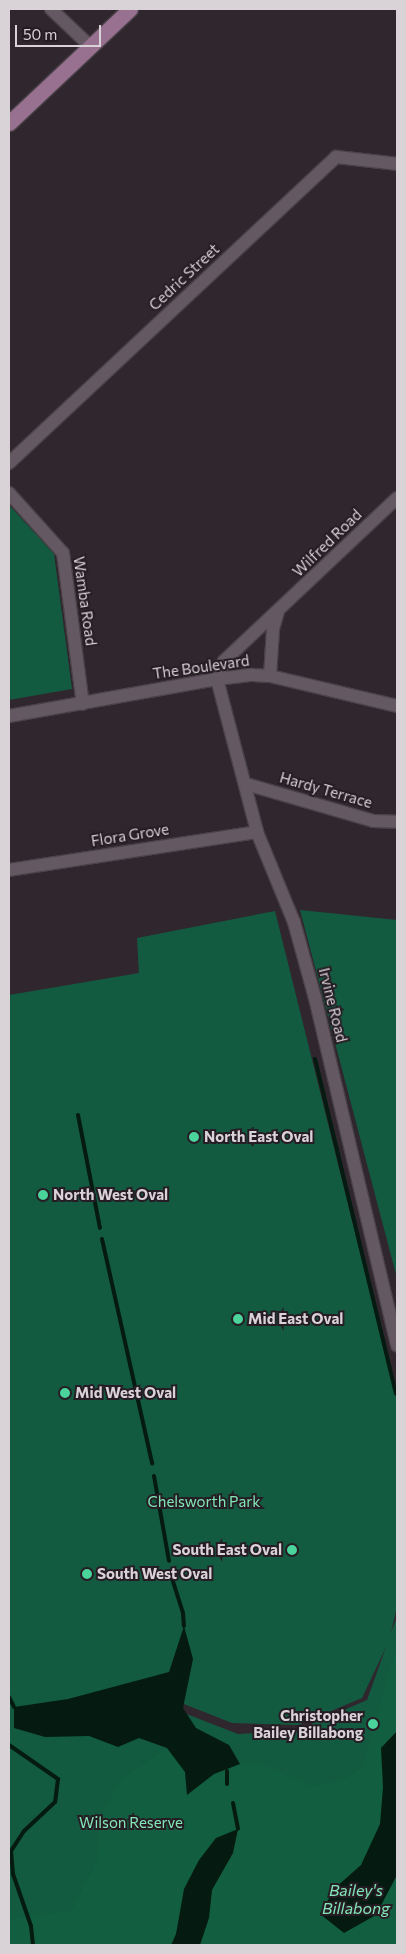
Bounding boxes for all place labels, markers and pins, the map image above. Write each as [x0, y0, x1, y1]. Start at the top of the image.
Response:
place label: North East Oval [204, 1128, 313, 1146]
marker: North East Oval [188, 1131, 200, 1143]
place label: North West Oval [53, 1186, 168, 1204]
marker: North West Oval [37, 1189, 49, 1201]
place label: Mid East Oval [248, 1310, 343, 1328]
marker: Mid East Oval [232, 1313, 244, 1325]
place label: Mid West Oval [75, 1384, 176, 1402]
marker: Mid West Oval [59, 1387, 71, 1399]
place label: South East Oval [172, 1541, 282, 1559]
marker: South East Oval [286, 1544, 298, 1556]
place label: South West Oval [97, 1565, 212, 1583]
marker: South West Oval [81, 1568, 93, 1580]
place label: Christopher Bailey Billabong [253, 1706, 363, 1741]
marker: Christopher Bailey Billabong [367, 1718, 379, 1730]

